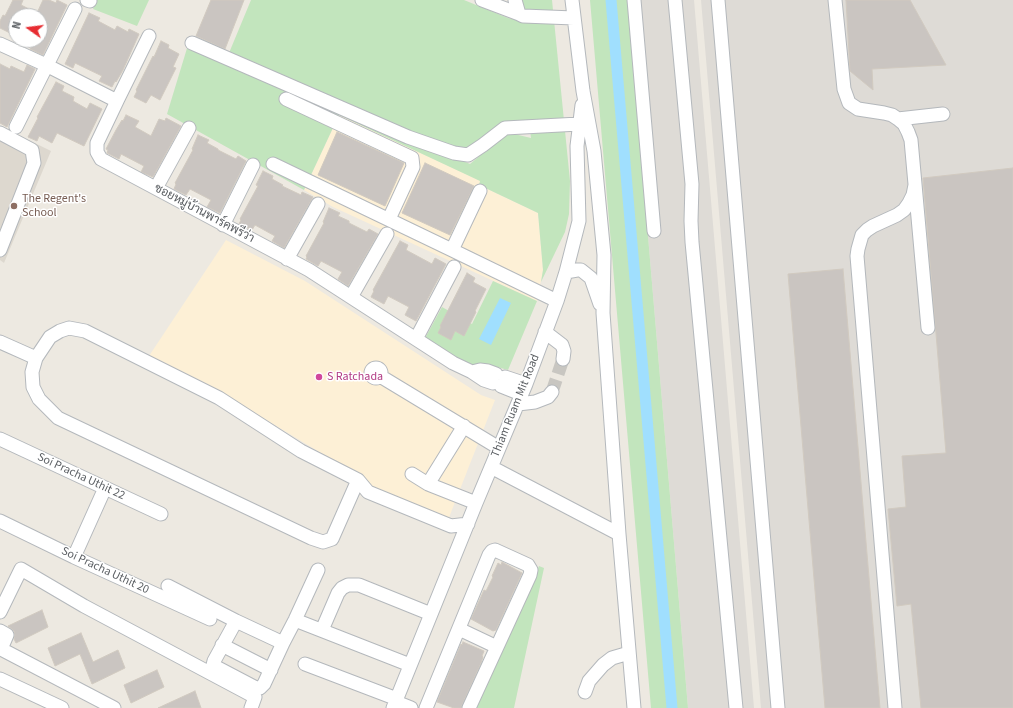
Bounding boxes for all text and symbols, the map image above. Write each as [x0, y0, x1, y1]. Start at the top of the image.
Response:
north arrow [8, 8, 48, 48]
text: N [9, 20, 25, 31]
street label: ซอยหมู่บ้านพาร์คพรีว่า [151, 181, 257, 247]
place label: The Regent's School [22, 192, 86, 220]
marker: The Regent's School [9, 201, 19, 211]
street label: Thiam Ruam Mit Road [489, 352, 543, 460]
place label: S Ratchada [327, 370, 383, 384]
marker: S Ratchada [314, 372, 324, 382]
street label: Soi Pracha Uthit 22 [35, 450, 127, 504]
street label: Soi Pracha Uthit 20 [59, 544, 151, 598]

